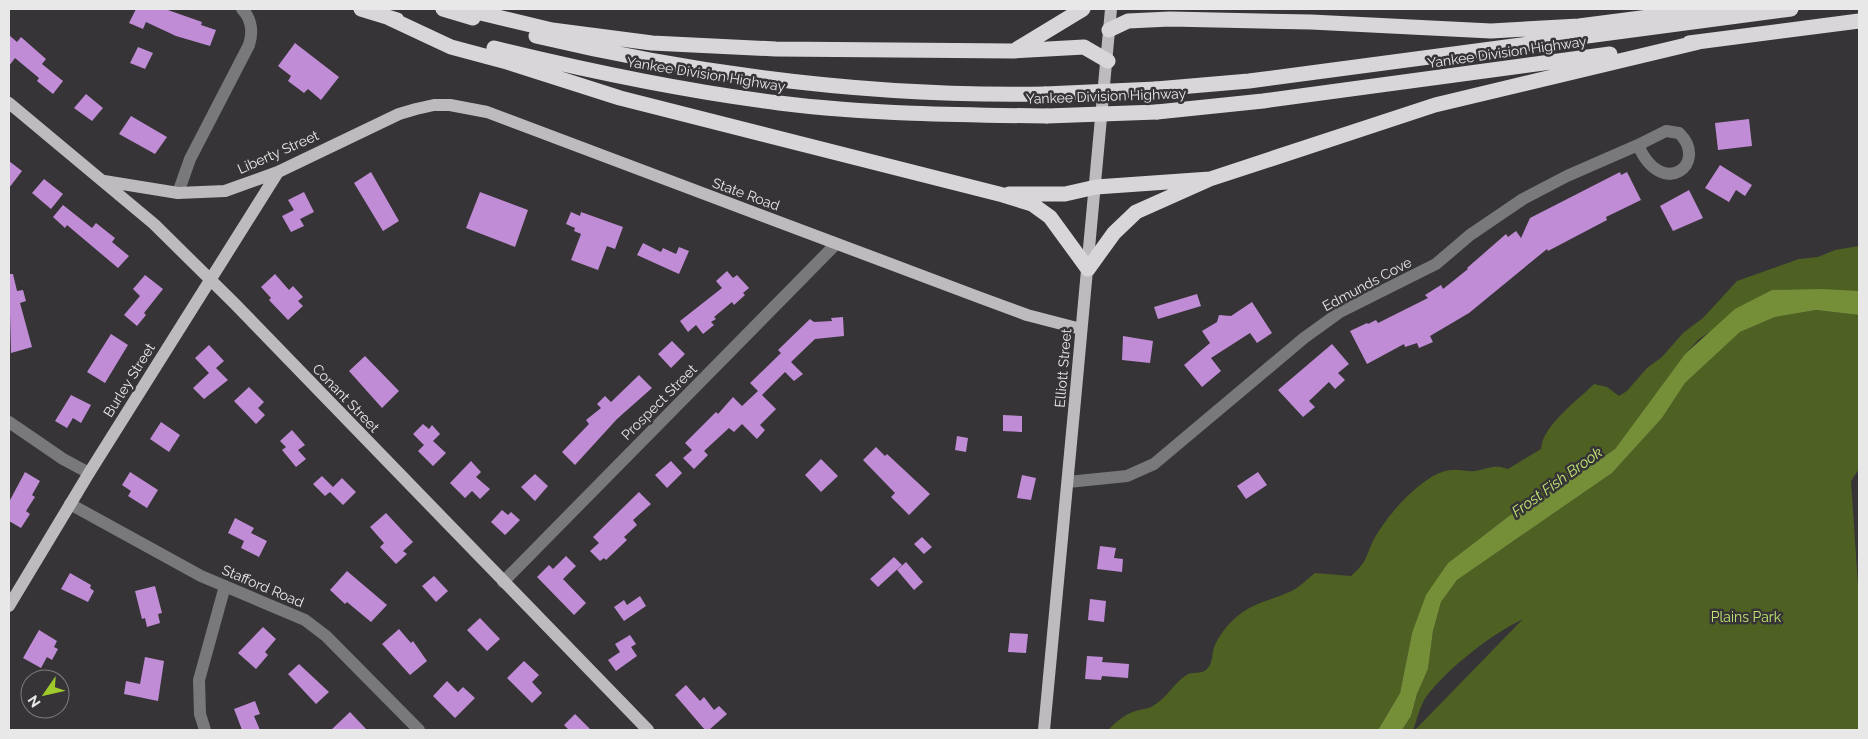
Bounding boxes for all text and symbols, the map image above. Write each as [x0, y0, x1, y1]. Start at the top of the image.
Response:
street label: Yankee Division Highway [1426, 33, 1588, 71]
street label: Yankee Division Highway [626, 54, 787, 95]
street label: Yankee Division Highway [1026, 85, 1187, 107]
street label: Liberty Street [235, 127, 321, 177]
street label: State Road [710, 174, 782, 214]
street label: Edmunds Cove [1320, 254, 1414, 314]
street label: Elliott Street [1052, 328, 1074, 408]
street label: Burley Street [100, 340, 158, 420]
street label: Conant Street [309, 360, 383, 436]
street label: Prospect Street [618, 361, 700, 443]
water label: Frost Fish Brook [1508, 443, 1606, 521]
street label: Stafford Road [220, 562, 306, 610]
park label: Plains Park [1711, 609, 1782, 625]
north arrow [20, 669, 70, 719]
text: N [25, 692, 44, 710]

